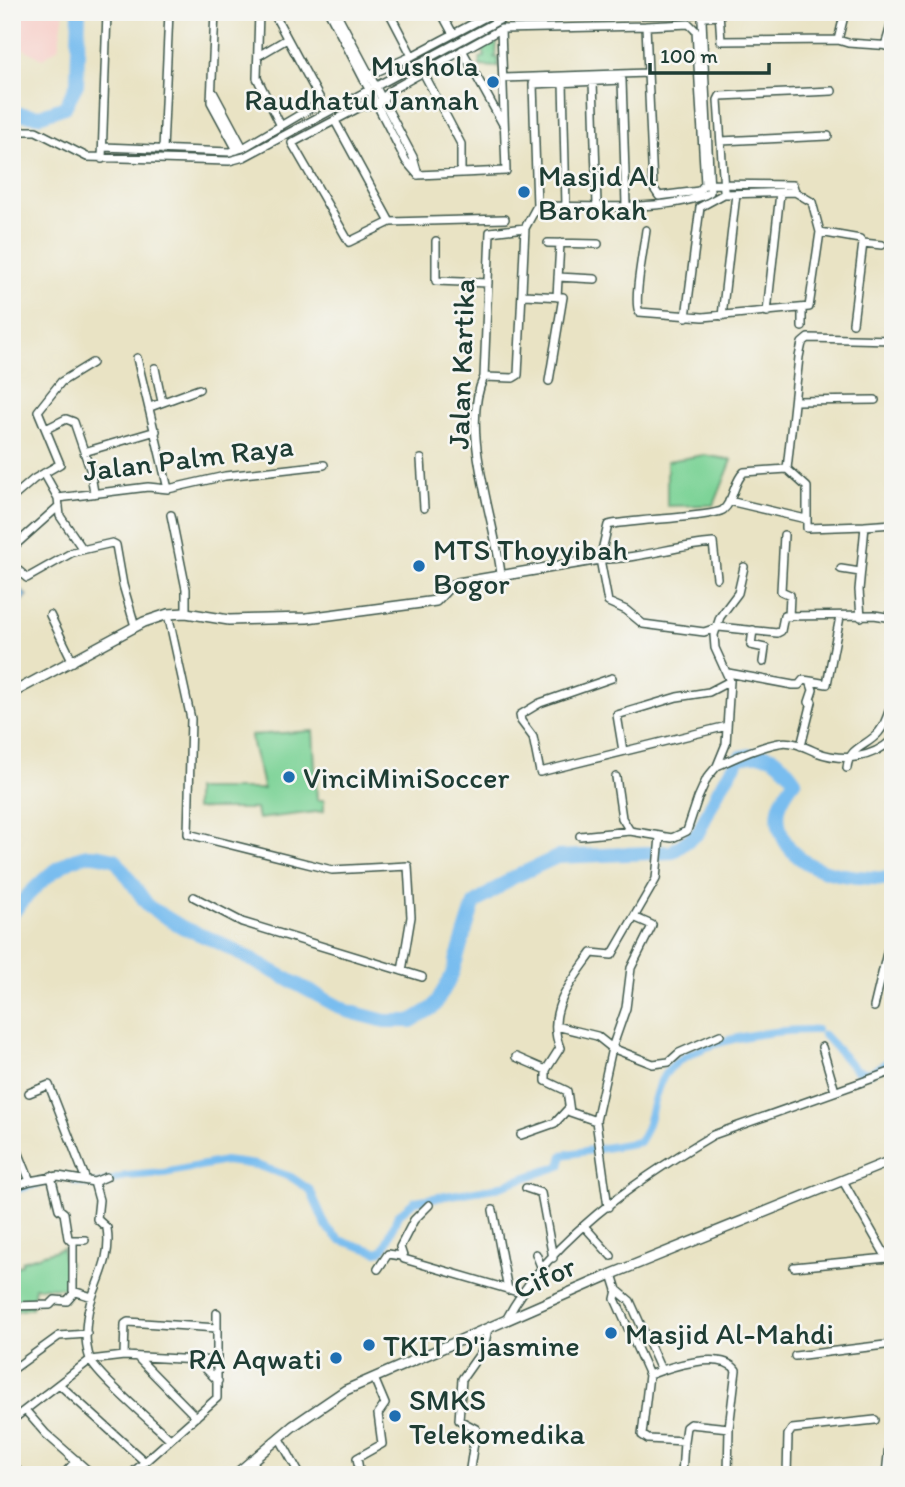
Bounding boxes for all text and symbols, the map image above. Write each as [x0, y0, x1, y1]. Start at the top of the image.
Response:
scale bar [650, 32, 768, 76]
text: 100 m [660, 43, 718, 68]
place label: Mushola Raudhatul Jannah [244, 47, 479, 118]
marker: Mushola Raudhatul Jannah [485, 74, 501, 90]
place label: Masjid Al Barokah [538, 157, 657, 228]
marker: Masjid Al Barokah [516, 184, 532, 200]
street label: Jalan Kartika [440, 278, 482, 450]
street label: Jalan Palm Raya [81, 427, 296, 489]
place label: MTS Thoyyibah Bogor [433, 531, 628, 602]
marker: MTS Thoyyibah Bogor [411, 558, 427, 574]
place label: VinciMiniSoccer [303, 759, 509, 796]
marker: VinciMiniSoccer [281, 769, 297, 785]
street label: Cifor [507, 1247, 582, 1307]
place label: Masjid Al-Mahdi [625, 1315, 834, 1352]
marker: Masjid Al-Mahdi [603, 1325, 619, 1341]
place label: TKIT D'jasmine [383, 1327, 580, 1364]
marker: TKIT D'jasmine [361, 1337, 377, 1353]
place label: RA Aqwati [188, 1340, 322, 1377]
marker: RA Aqwati [328, 1350, 344, 1366]
place label: SMKS Telekomedika [409, 1381, 586, 1452]
marker: SMKS Telekomedika [387, 1408, 403, 1424]

